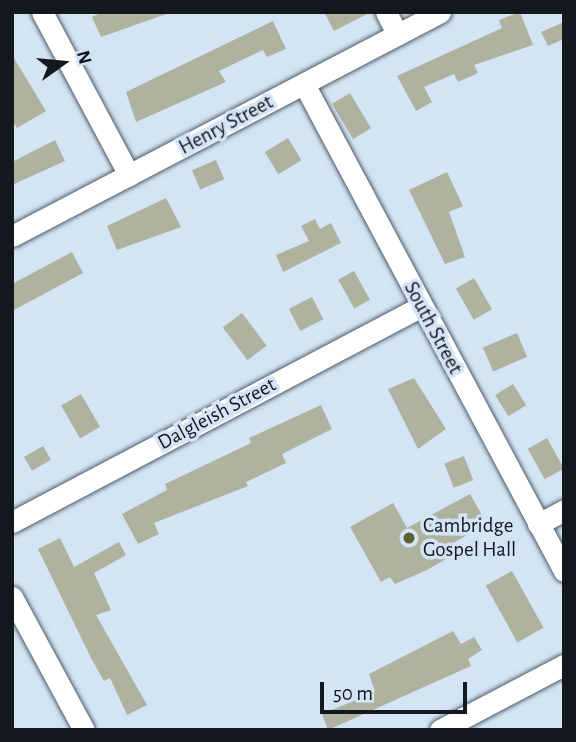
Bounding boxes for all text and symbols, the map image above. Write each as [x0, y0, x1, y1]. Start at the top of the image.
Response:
north arrow [28, 28, 98, 98]
text: N [73, 49, 95, 66]
street label: Henry Street [175, 90, 277, 160]
street label: South Street [398, 277, 468, 379]
street label: Dalgleish Street [154, 372, 280, 456]
place label: Cambridge Gospel Hall [423, 513, 516, 563]
marker: Cambridge Gospel Hall [401, 530, 417, 546]
scale bar [324, 668, 471, 712]
text: 50 m [333, 683, 373, 704]

